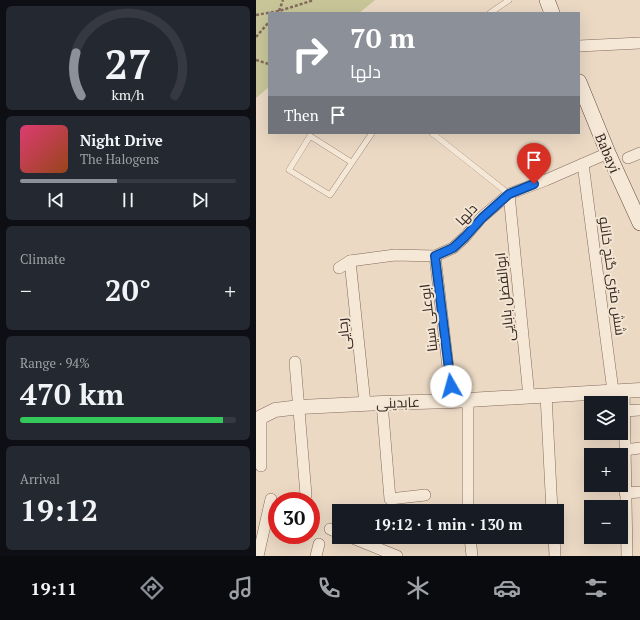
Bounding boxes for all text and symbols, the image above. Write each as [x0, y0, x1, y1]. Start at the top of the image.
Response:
text: 70 m [350, 19, 415, 56]
icon: right [284, 28, 336, 80]
text: 27 [104, 36, 152, 91]
text: دلها [350, 59, 381, 83]
text: km/h [112, 85, 145, 104]
icon: arrive [327, 104, 349, 126]
text: Then [284, 105, 319, 125]
text: Night Drive [80, 130, 163, 150]
street label: Babayi [591, 130, 625, 176]
pin [517, 143, 551, 184]
icon: arrive [523, 149, 545, 171]
text: The Halogens [80, 150, 159, 168]
icon: previous [45, 189, 67, 211]
icon: pause [117, 189, 139, 211]
icon: next [189, 189, 211, 211]
street label: دلها [451, 199, 481, 229]
street label: شش متری گنج خانلو [595, 216, 631, 336]
text: Climate [20, 250, 65, 268]
street label: ابوالفضل بابایی [490, 252, 518, 342]
text: 20° [105, 270, 151, 310]
text: − [20, 276, 32, 305]
text: + [224, 276, 236, 305]
street label: ابوعلی سینا [414, 283, 442, 353]
street label: رجایی [332, 317, 354, 351]
text: Range · 94% [20, 354, 90, 372]
position arrow [430, 365, 472, 407]
text: 470 km [20, 374, 124, 414]
street label: عابدینی [376, 392, 420, 412]
map controls [584, 396, 628, 544]
button: layers [584, 396, 628, 440]
button: + [584, 448, 628, 492]
text: Arrival [20, 470, 60, 488]
text: 19:12 [20, 490, 98, 530]
speed limit sign: 30 [268, 492, 320, 544]
button: − [584, 500, 628, 544]
text: 19:12 · 1 min · 130 m [374, 514, 522, 534]
icon: directions [138, 574, 166, 602]
icon: music [227, 574, 255, 602]
icon: phone [315, 574, 343, 602]
icon: climate [404, 574, 432, 602]
icon: car [493, 574, 521, 602]
icon: filters [582, 574, 610, 602]
text: 19:11 [30, 576, 77, 600]

